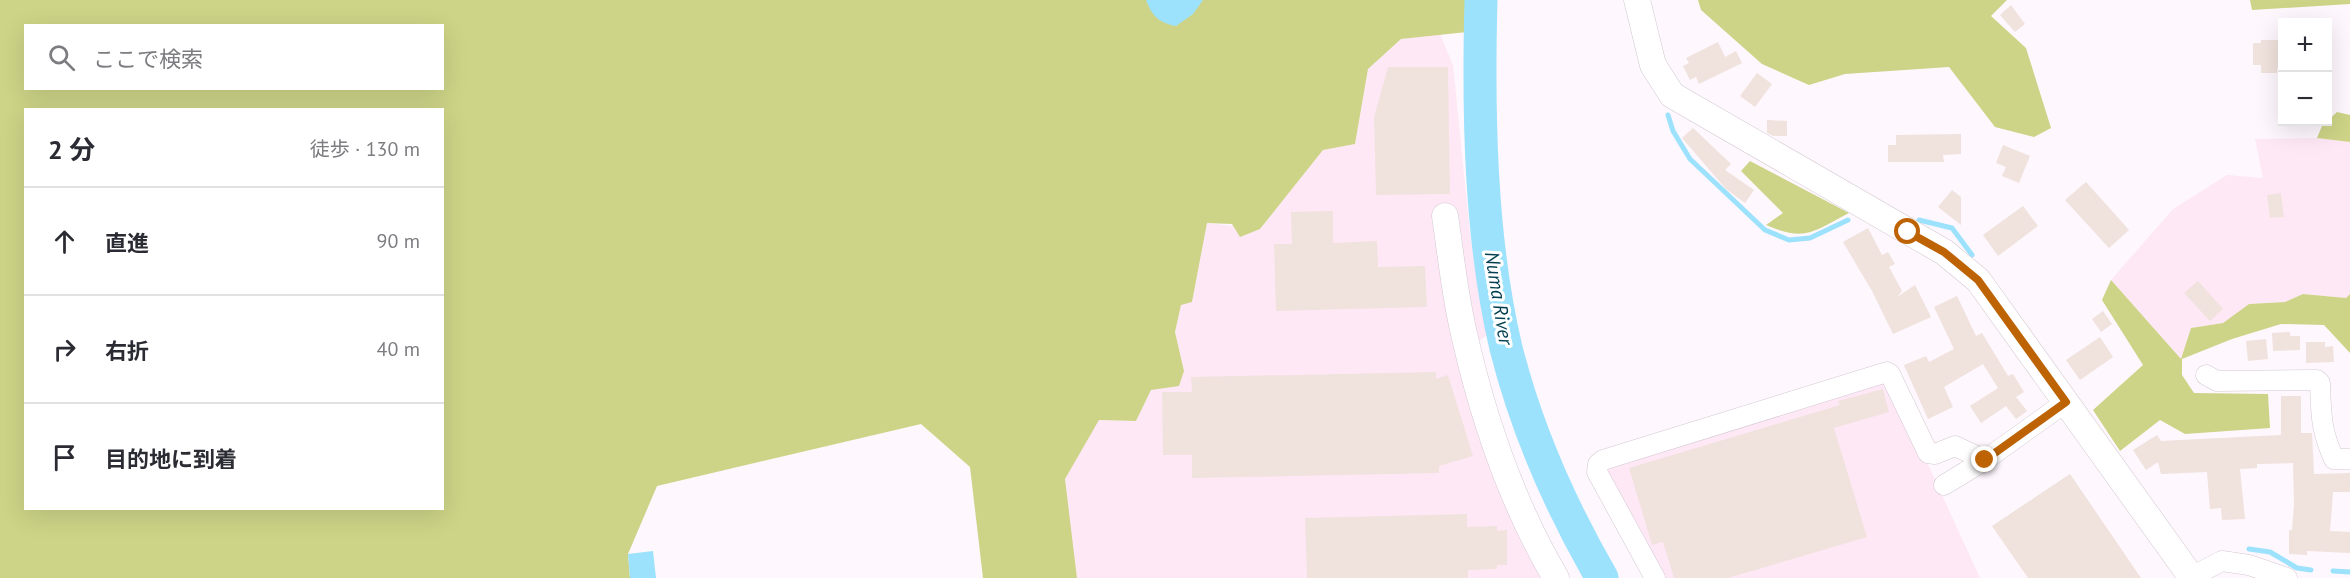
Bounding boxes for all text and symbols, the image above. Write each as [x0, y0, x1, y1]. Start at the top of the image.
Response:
map controls [2278, 18, 2332, 126]
button: + [2278, 18, 2332, 72]
search box [24, 24, 444, 90]
icon: search [45, 41, 78, 74]
text: ここで検索 [93, 45, 203, 73]
button: − [2278, 72, 2332, 126]
text: 2 分 [48, 133, 95, 166]
text: 徒歩 · 130 m [310, 136, 420, 162]
route start [1894, 218, 1920, 244]
icon: ahead [48, 225, 81, 258]
text: 90 m [377, 228, 420, 254]
text: 直進 [105, 229, 149, 257]
water label: Numa River [1479, 250, 1519, 348]
icon: right [48, 333, 81, 366]
text: 40 m [377, 336, 420, 362]
text: 右折 [105, 337, 149, 365]
icon: arrive [48, 441, 81, 474]
text: 目的地に到着 [105, 445, 237, 473]
route end [1971, 446, 1997, 472]

